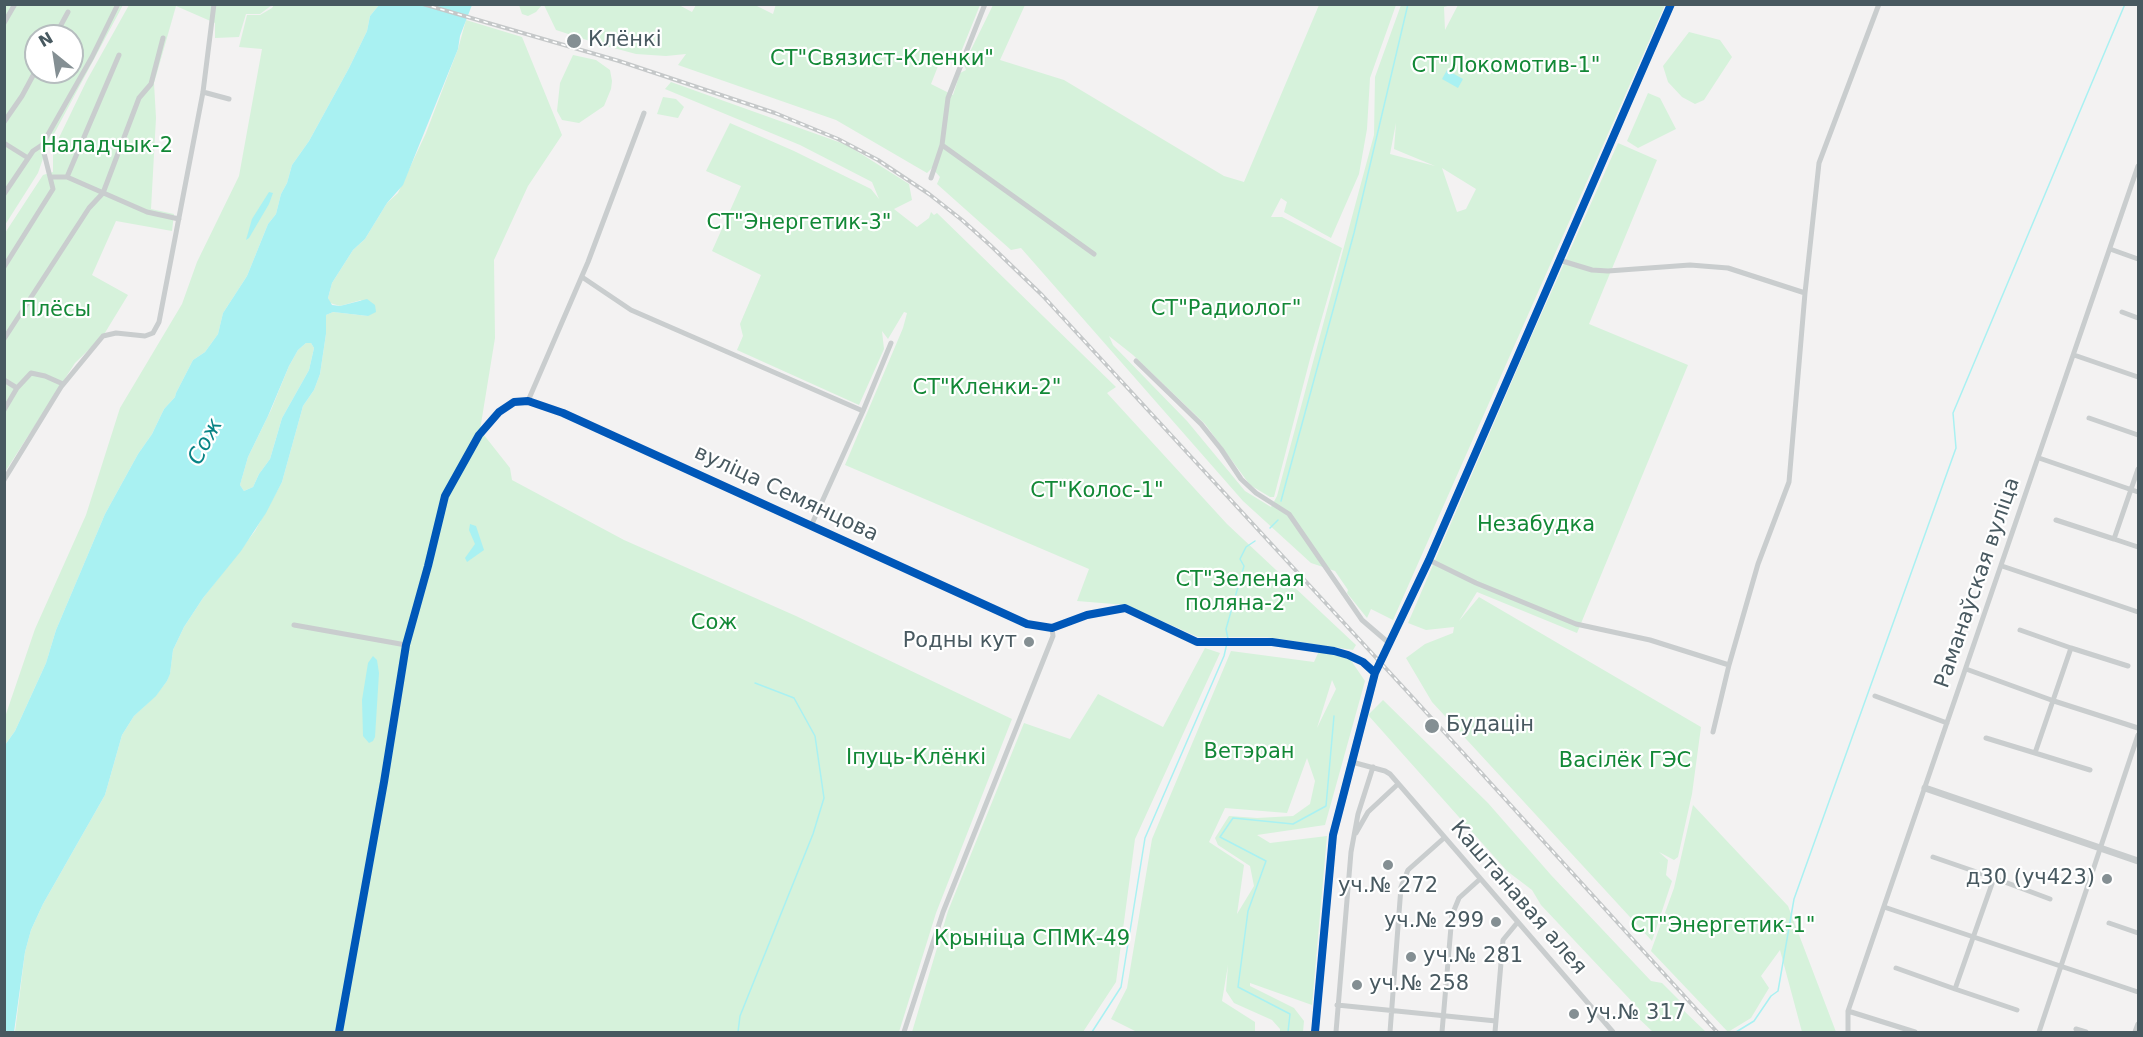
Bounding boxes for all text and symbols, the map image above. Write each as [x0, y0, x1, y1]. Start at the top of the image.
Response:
north arrow [24, 24, 84, 84]
text: N [35, 28, 56, 51]
place label: Клёнкі [588, 28, 662, 54]
marker: Клёнкі [565, 32, 583, 50]
park label: СТ"Связист-Кленки" [770, 47, 994, 73]
park label: СТ"Локомотив-1" [1412, 54, 1600, 80]
park label: Наладчык-2 [41, 134, 173, 160]
park label: СТ"Энергетик-3" [707, 211, 891, 237]
park label: СТ"Радиолог" [1151, 297, 1301, 323]
park label: Плёсы [21, 298, 91, 324]
park label: СТ"Кленки-2" [912, 376, 1062, 402]
water label: Сож [183, 414, 229, 470]
street label: вуліца Семянцова [690, 440, 882, 548]
street label: Раманаўская вуліца [1930, 474, 2026, 692]
park label: СТ"Колос-1" [1030, 479, 1164, 505]
park label: Незабудка [1477, 513, 1595, 539]
park label: СТ"Зеленая поляна-2" [1175, 568, 1305, 618]
park label: Сож [691, 611, 737, 637]
place label: Родны кут [903, 629, 1017, 655]
marker: Родны кут [1022, 635, 1036, 649]
place label: Будацін [1446, 713, 1534, 739]
marker: Будацін [1423, 717, 1441, 735]
park label: Ветэран [1203, 740, 1295, 766]
park label: Іпуць-Клёнкі [846, 746, 986, 772]
park label: Васілёк ГЭС [1559, 749, 1691, 775]
street label: Каштанавая алея [1444, 816, 1592, 980]
marker: уч.№ 272 [1381, 858, 1395, 872]
place label: д30 (уч423) [1966, 866, 2095, 892]
marker: д30 (уч423) [2100, 872, 2114, 886]
place label: уч.№ 272 [1338, 874, 1438, 900]
place label: уч.№ 299 [1384, 909, 1484, 935]
park label: СТ"Энергетик-1" [1631, 914, 1815, 940]
marker: уч.№ 299 [1489, 915, 1503, 929]
park label: Крыніца СПМК-49 [934, 927, 1130, 953]
place label: уч.№ 281 [1423, 944, 1523, 970]
marker: уч.№ 281 [1404, 950, 1418, 964]
place label: уч.№ 258 [1369, 972, 1469, 998]
marker: уч.№ 258 [1350, 978, 1364, 992]
place label: уч.№ 317 [1586, 1001, 1686, 1027]
marker: уч.№ 317 [1567, 1007, 1581, 1021]

